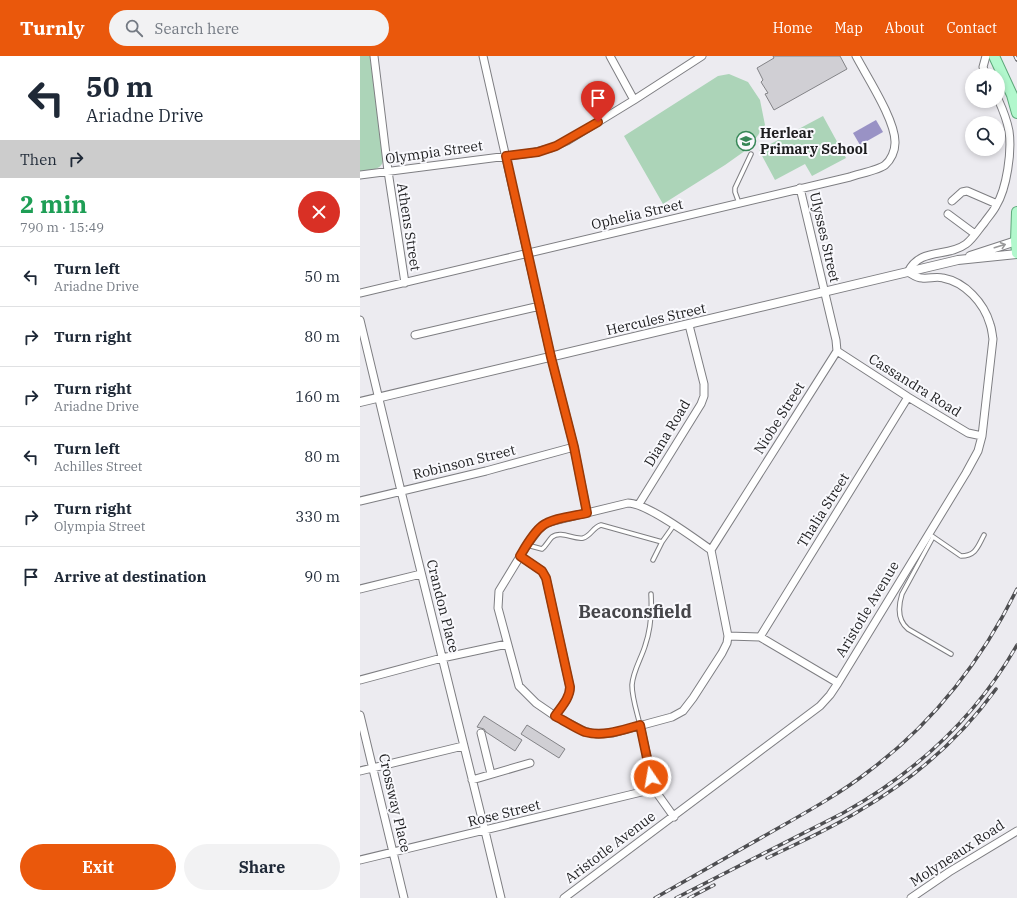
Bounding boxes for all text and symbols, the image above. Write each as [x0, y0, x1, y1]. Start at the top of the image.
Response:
search box [109, 10, 389, 46]
text: Turnly [20, 16, 85, 40]
icon: search [123, 17, 145, 39]
text: Search here [155, 19, 239, 38]
text: Home [773, 19, 812, 37]
text: Map [834, 19, 863, 37]
text: About [885, 19, 924, 37]
text: Contact [946, 19, 997, 37]
text: 50 m [86, 68, 153, 105]
map controls [965, 68, 1005, 156]
button: sound [965, 68, 1005, 108]
icon: left [20, 72, 72, 124]
pin [581, 81, 615, 122]
icon: arrive [587, 87, 609, 109]
text: Ariadne Drive [86, 104, 204, 127]
button: search [965, 116, 1005, 156]
place label: Herlear Primary School [760, 124, 868, 158]
school or university icon: Herlear Primary School [735, 130, 757, 152]
street label: Olympia Street [384, 136, 484, 168]
icon: right [65, 148, 87, 170]
text: Then [20, 150, 57, 169]
street label: Athens Street [393, 182, 425, 272]
text: 2 min [20, 188, 87, 220]
street label: Ulysses Street [806, 190, 844, 284]
button: close [298, 191, 340, 233]
street label: Ophelia Street [589, 195, 685, 233]
text: 790 m · 15:49 [20, 219, 104, 236]
one-way arrow [993, 242, 1006, 249]
text: Turn left [54, 259, 120, 278]
icon: left [20, 266, 42, 288]
text: 50 m [304, 267, 340, 286]
text: Ariadne Drive [54, 278, 139, 295]
street label: Hercules Street [604, 299, 708, 339]
icon: right [20, 326, 42, 348]
text: Turn right [54, 327, 132, 346]
text: 80 m [304, 327, 340, 346]
street label: Cassandra Road [865, 349, 965, 421]
text: Turn right [54, 379, 132, 398]
street label: Niobe Street [750, 379, 808, 457]
icon: right [20, 386, 42, 408]
text: 160 m [295, 387, 340, 406]
street label: Diana Road [640, 396, 694, 470]
text: Ariadne Drive [54, 398, 139, 415]
text: Turn left [54, 439, 120, 458]
street label: Robinson Street [411, 441, 517, 483]
icon: left [20, 446, 42, 468]
text: 80 m [304, 447, 340, 466]
text: Achilles Street [54, 458, 142, 475]
street label: Thalia Street [793, 469, 853, 551]
text: Turn right [54, 499, 132, 518]
icon: right [20, 506, 42, 528]
text: 330 m [295, 507, 340, 526]
text: Olympia Street [54, 518, 145, 535]
street label: Crandon Place [423, 558, 463, 654]
street label: Aristotle Avenue [831, 558, 903, 660]
icon: arrive [20, 566, 42, 588]
text: Arrive at destination [54, 567, 206, 586]
text: 90 m [304, 567, 340, 586]
district label: Beaconsfield [578, 600, 692, 623]
street label: Crossway Place [375, 752, 415, 854]
position arrow [630, 756, 672, 798]
street label: Rose Street [466, 795, 542, 831]
street label: Aristotle Avenue [561, 807, 659, 887]
street label: Molyneaux Road [906, 815, 1008, 890]
button: Exit [20, 844, 176, 890]
button: Share [184, 844, 340, 890]

